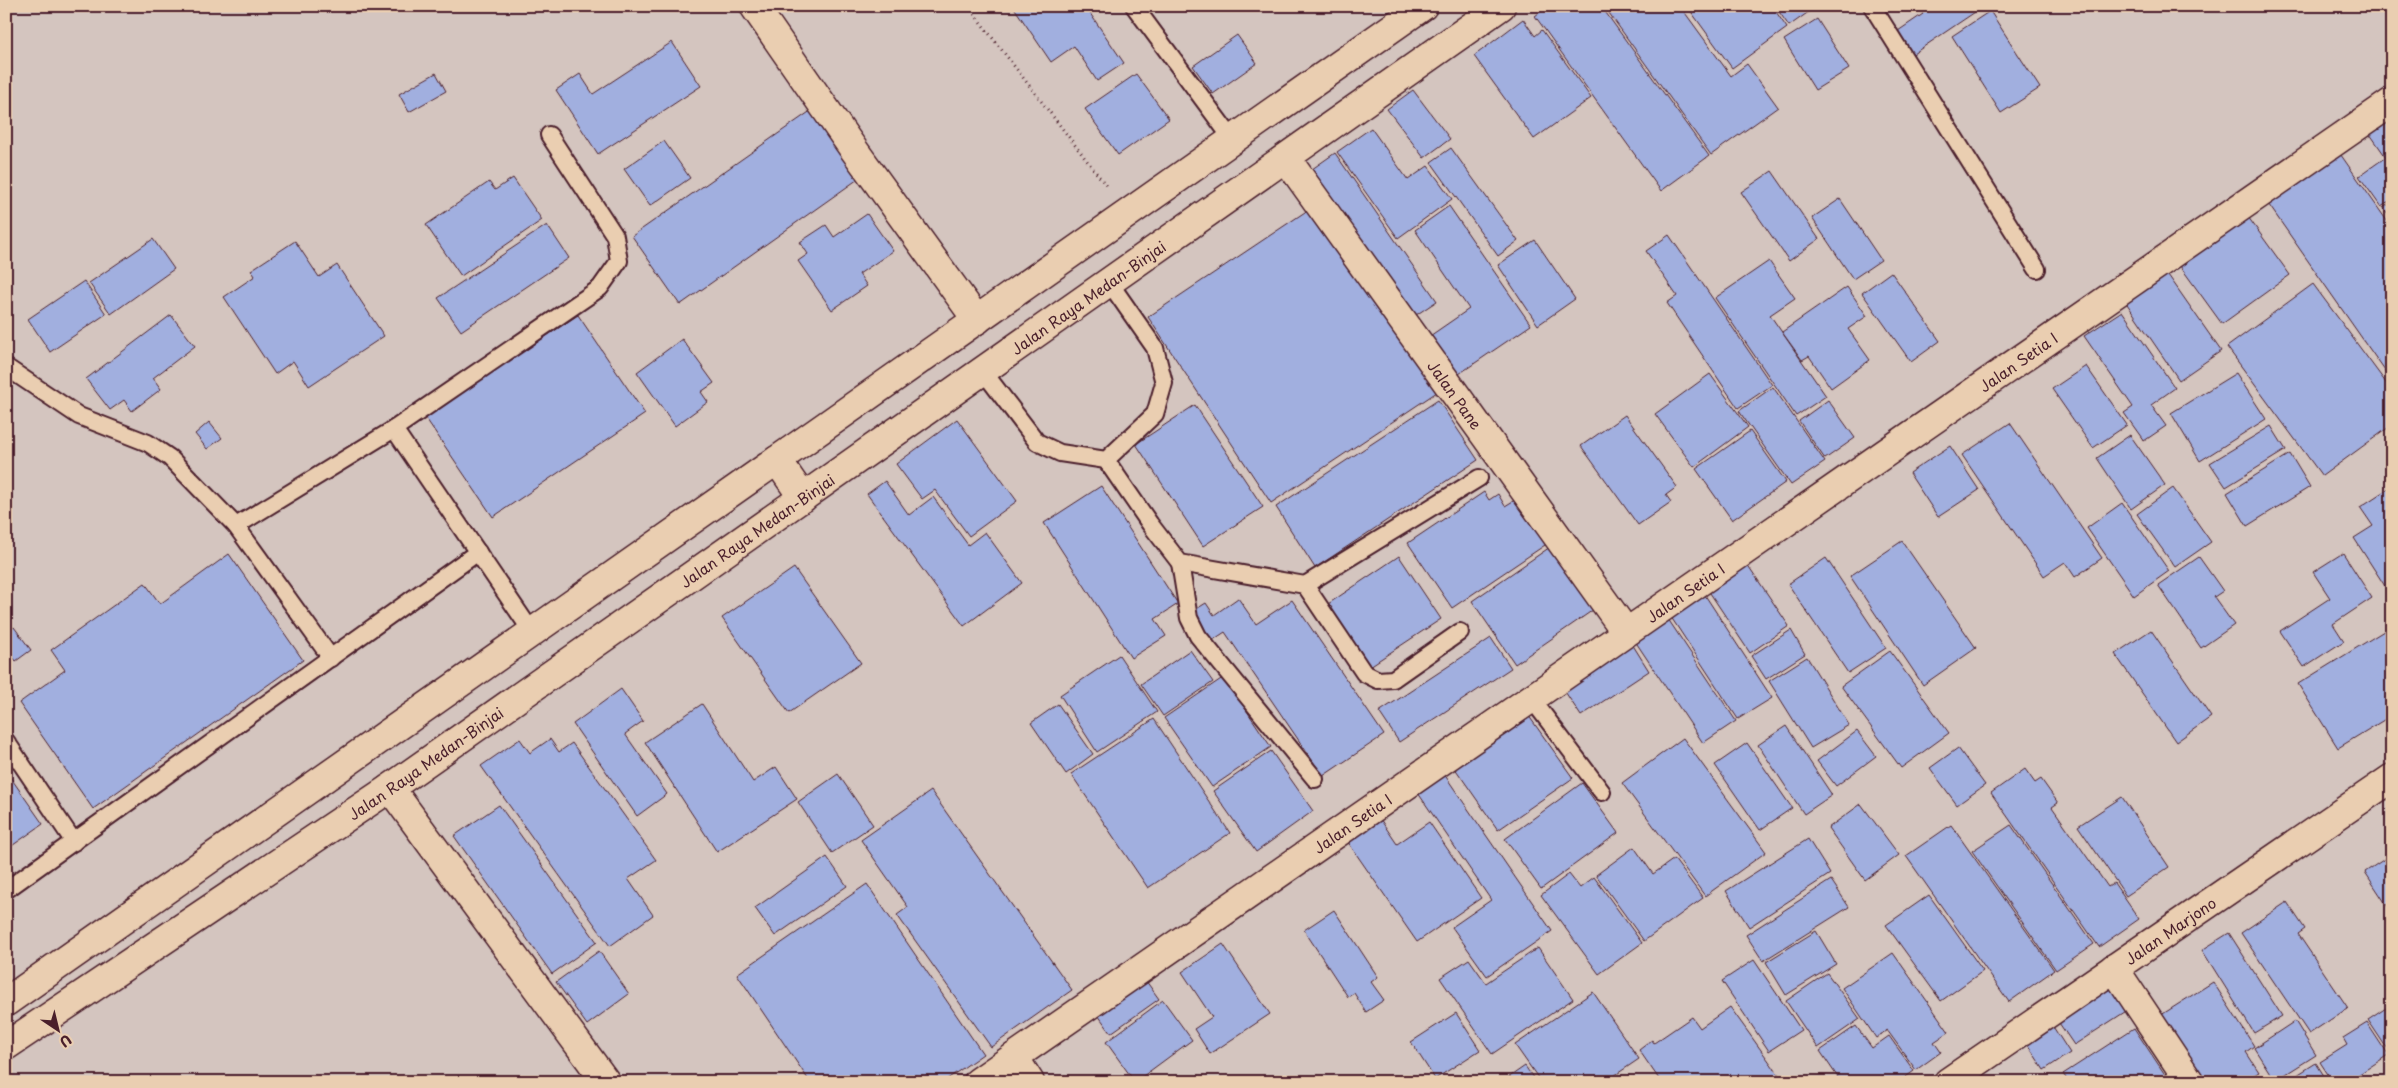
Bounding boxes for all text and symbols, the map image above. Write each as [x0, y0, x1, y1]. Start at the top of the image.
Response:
street label: Jalan Raya Medan-Binjai [1006, 234, 1170, 359]
street label: Jalan Setia I [1974, 326, 2062, 397]
street label: Jalan Pane [1423, 355, 1488, 434]
street label: Jalan Raya Medan-Binjai [675, 467, 839, 592]
street label: Jalan Setia I [1641, 557, 1729, 627]
street label: Jalan Raya Medan-Binjai [343, 700, 508, 825]
street label: Jalan Setia I [1308, 787, 1396, 858]
street label: Jalan Marjono [2120, 891, 2220, 970]
north arrow [32, 1006, 82, 1056]
text: U [55, 1029, 76, 1053]

